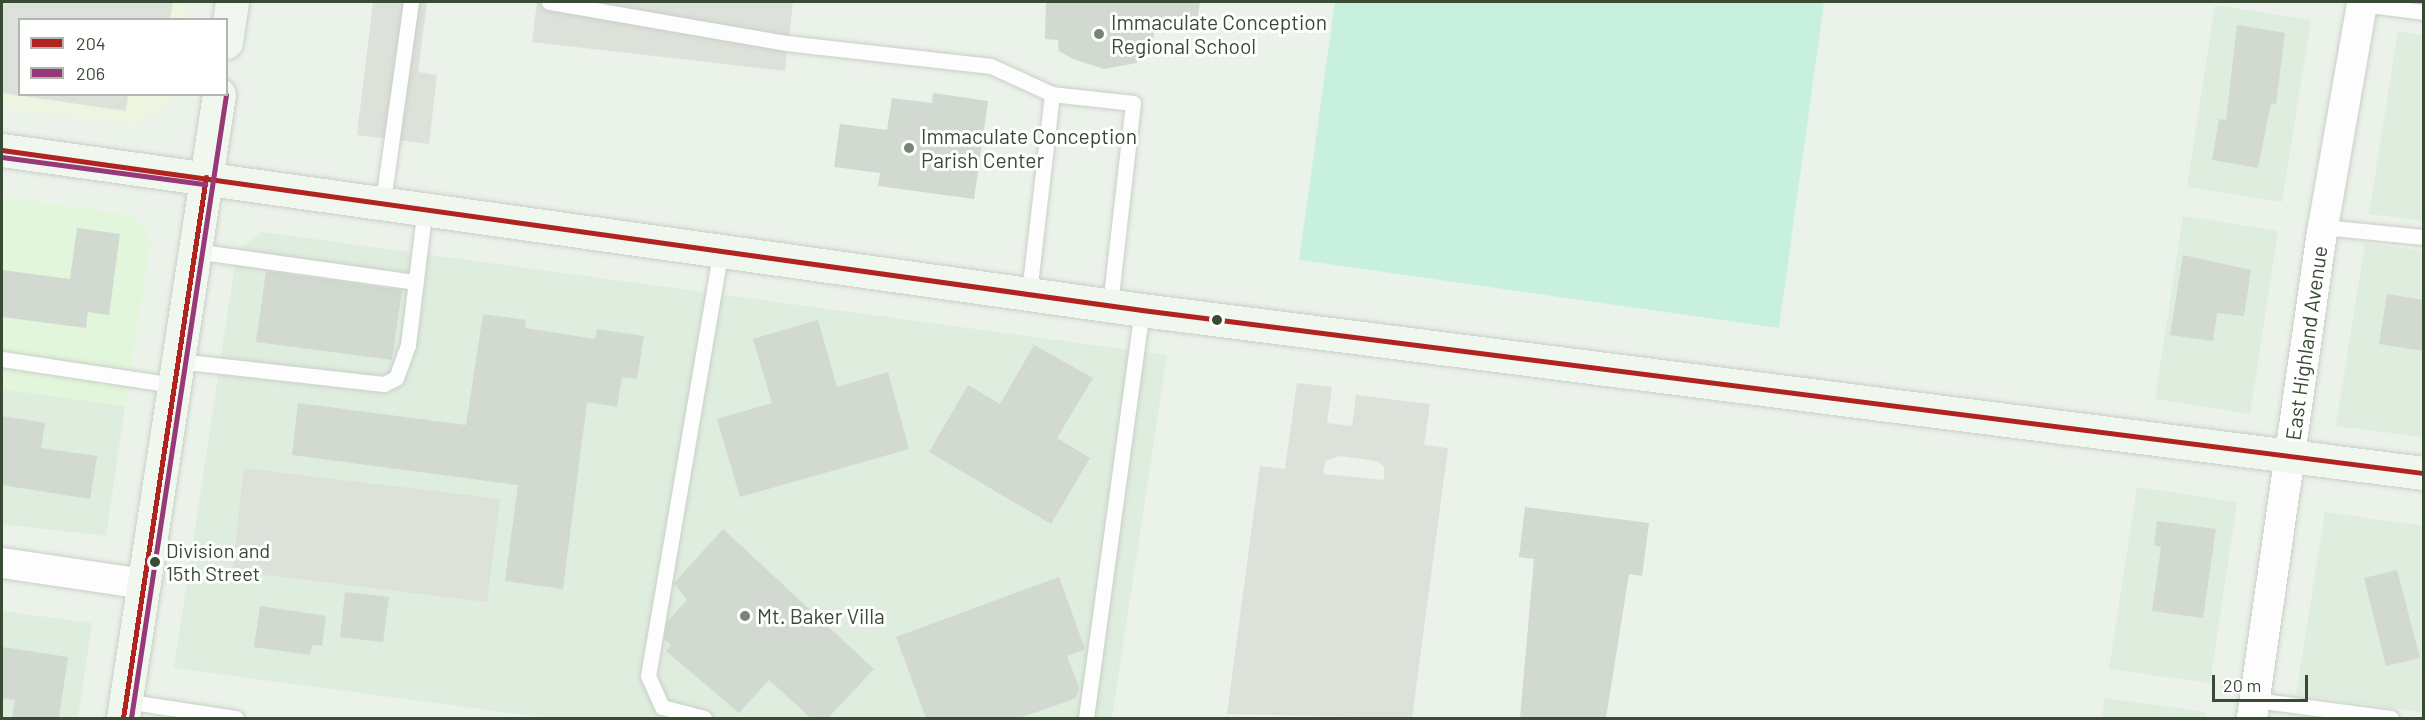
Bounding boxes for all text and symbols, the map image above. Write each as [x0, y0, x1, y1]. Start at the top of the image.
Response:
place label: Immaculate Conception Regional School [1111, 9, 1327, 59]
legend [18, 18, 228, 96]
marker: Immaculate Conception Regional School [1092, 27, 1106, 41]
text: 204 [76, 32, 106, 54]
text: 206 [76, 62, 105, 84]
place label: Immaculate Conception Parish Center [921, 123, 1137, 173]
marker: Immaculate Conception Parish Center [902, 141, 916, 155]
street label: East Highland Avenue [2280, 244, 2332, 442]
unlabelled marker [1211, 314, 1223, 326]
place label: Division and 15th Street [166, 538, 270, 585]
marker: Division and 15th Street [149, 556, 161, 568]
place label: Mt. Baker Villa [757, 603, 885, 629]
marker: Mt. Baker Villa [738, 609, 752, 623]
scale bar [2215, 663, 2311, 701]
text: 20 m [2223, 674, 2261, 696]

